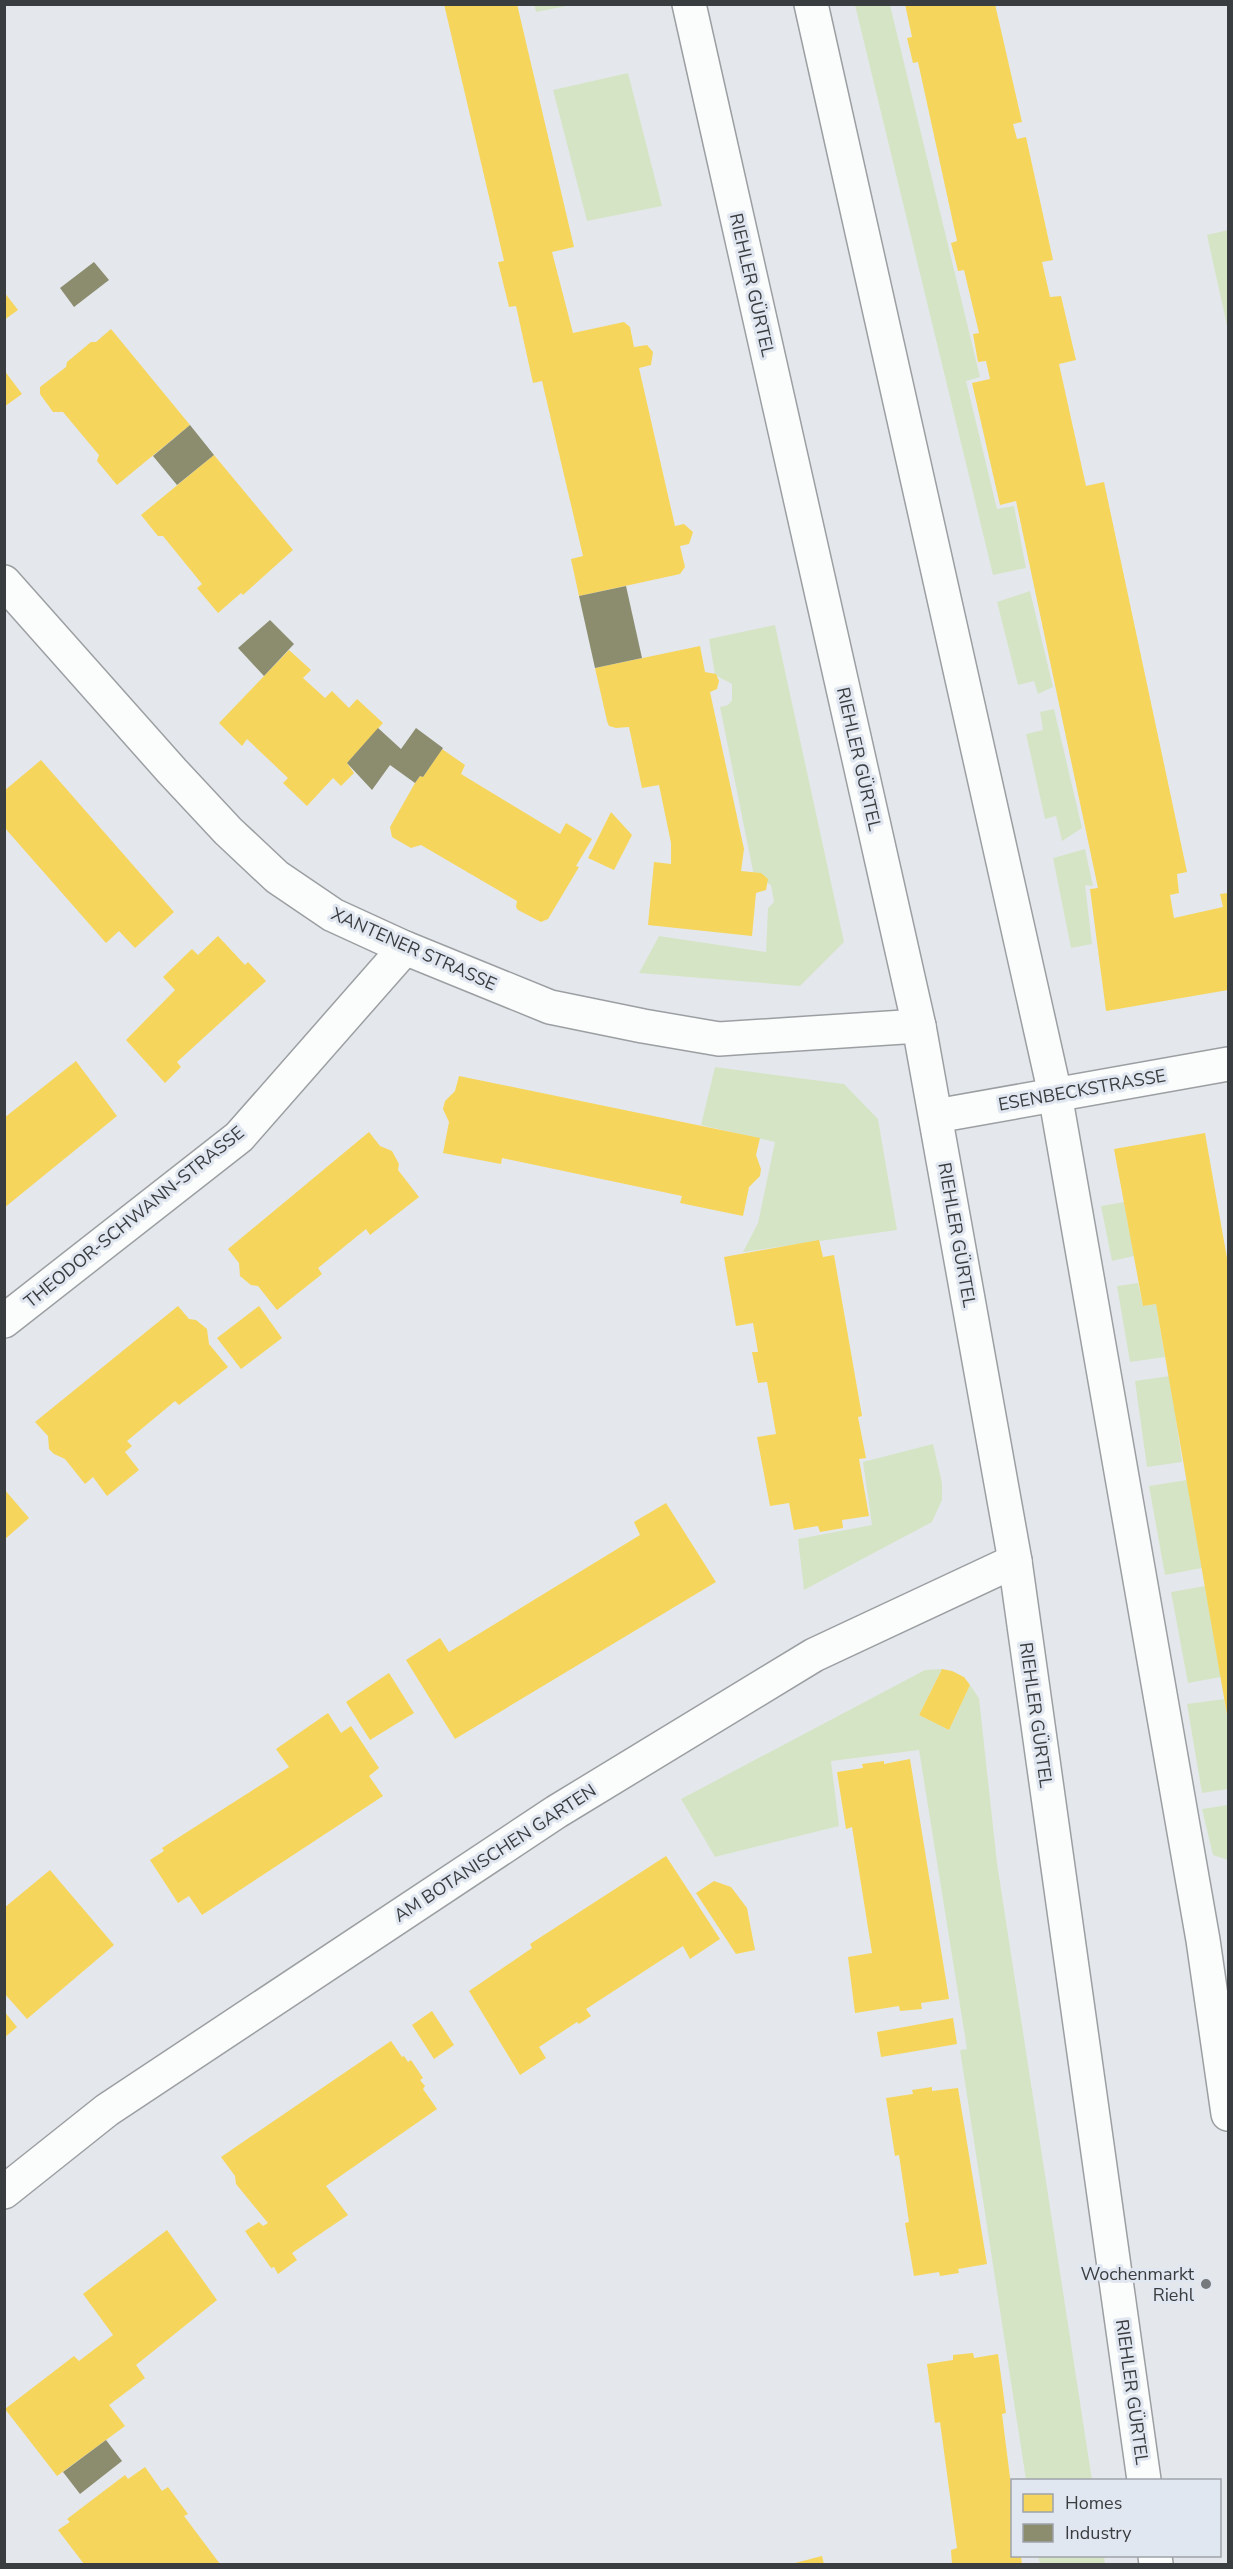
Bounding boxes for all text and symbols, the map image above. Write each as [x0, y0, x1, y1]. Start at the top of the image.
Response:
street label: RIEHLER GÜRTEL [724, 211, 780, 359]
street label: RIEHLER GÜRTEL [831, 685, 887, 833]
street label: XANTENER STRASSE [327, 902, 501, 996]
street label: ESENBECKSTRASSE [996, 1063, 1168, 1117]
street label: THEODOR-SCHWANN-STRASSE [19, 1121, 249, 1313]
street label: RIEHLER GÜRTEL [932, 1161, 982, 1310]
street label: RIEHLER GÜRTEL [1014, 1641, 1058, 1790]
street label: AM BOTANISCHEN GARTEN [389, 1778, 601, 1928]
place label: Wochenmarkt Riehl [1080, 2262, 1195, 2307]
marker: Wochenmarkt Riehl [1199, 2277, 1213, 2291]
street label: RIEHLER GÜRTEL [1110, 2318, 1154, 2467]
legend [1011, 2479, 1221, 2557]
text: Homes [1065, 2491, 1122, 2515]
text: Industry [1065, 2521, 1132, 2545]

